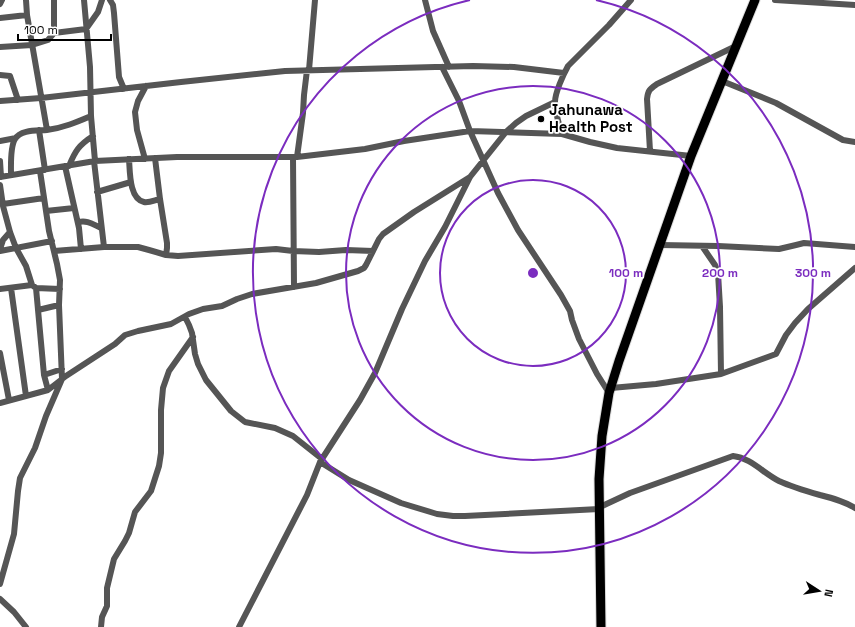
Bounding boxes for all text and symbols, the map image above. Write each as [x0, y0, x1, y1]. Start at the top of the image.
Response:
scale bar [18, 16, 111, 42]
text: 100 m [24, 22, 58, 38]
place label: Jahunawa Health Post [549, 100, 633, 136]
marker: Jahunawa Health Post [536, 114, 546, 124]
text: 100 m [609, 265, 643, 281]
text: 200 m [702, 265, 738, 281]
text: 300 m [795, 265, 831, 281]
centre of rings [526, 266, 540, 280]
north arrow [799, 571, 839, 611]
text: N [821, 588, 836, 598]

